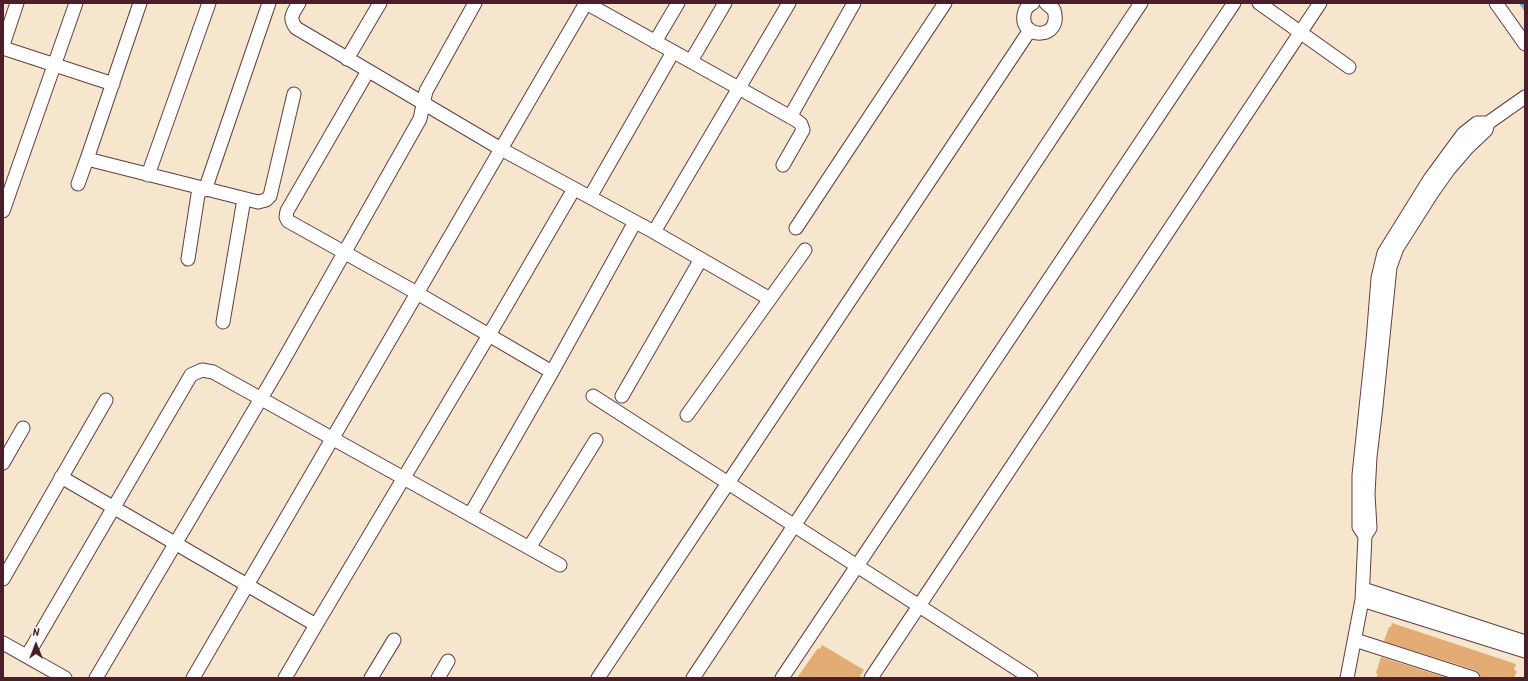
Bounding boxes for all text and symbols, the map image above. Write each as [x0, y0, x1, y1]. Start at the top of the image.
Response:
text: N [33, 624, 39, 642]
north arrow [16, 625, 56, 665]

